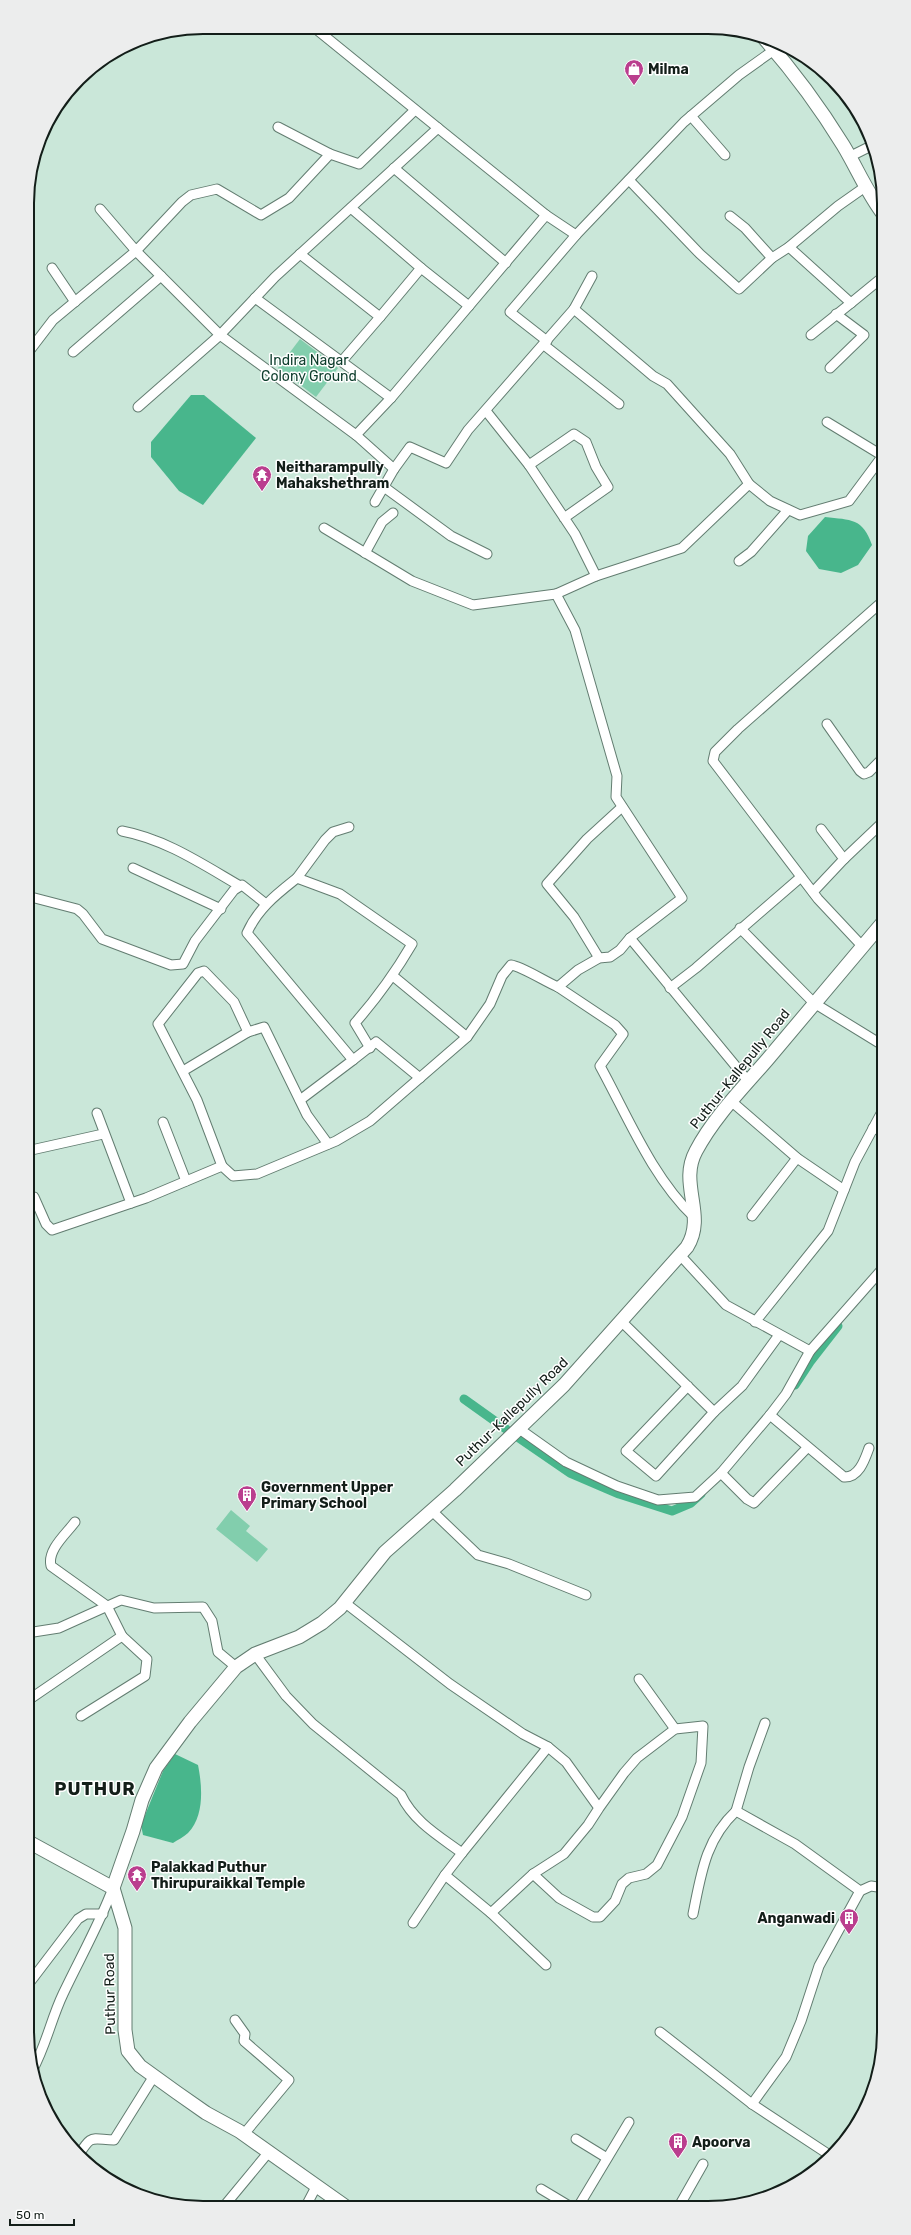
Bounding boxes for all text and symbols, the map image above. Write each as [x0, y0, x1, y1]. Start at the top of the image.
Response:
shop icon: Milma [623, 58, 645, 86]
place label: Milma [648, 61, 689, 78]
park label: Indira Nagar Colony Ground [261, 352, 357, 385]
place label: Neitharampully Mahakshethram [276, 459, 390, 492]
temple icon: Neitharampully Mahakshethram [251, 464, 273, 492]
street label: Puthur-Kallepully Road [686, 1006, 794, 1132]
street label: Puthur-Kallepully Road [452, 1354, 572, 1470]
place label: Government Upper Primary School [261, 1479, 394, 1512]
building icon: Government Upper Primary School [236, 1484, 258, 1512]
district label: PUTHUR [54, 1778, 136, 1800]
place label: Palakkad Puthur Thirupuraikkal Temple [151, 1859, 305, 1892]
temple icon: Palakkad Puthur Thirupuraikkal Temple [126, 1864, 148, 1892]
building icon: Anganwadi [838, 1907, 860, 1935]
place label: Anganwadi [757, 1910, 835, 1927]
street label: Puthur Road [101, 1953, 119, 2035]
building icon: Apoorva [667, 2131, 689, 2159]
place label: Apoorva [692, 2134, 751, 2151]
scale bar [10, 2201, 74, 2227]
text: 50 m [16, 2208, 44, 2222]

